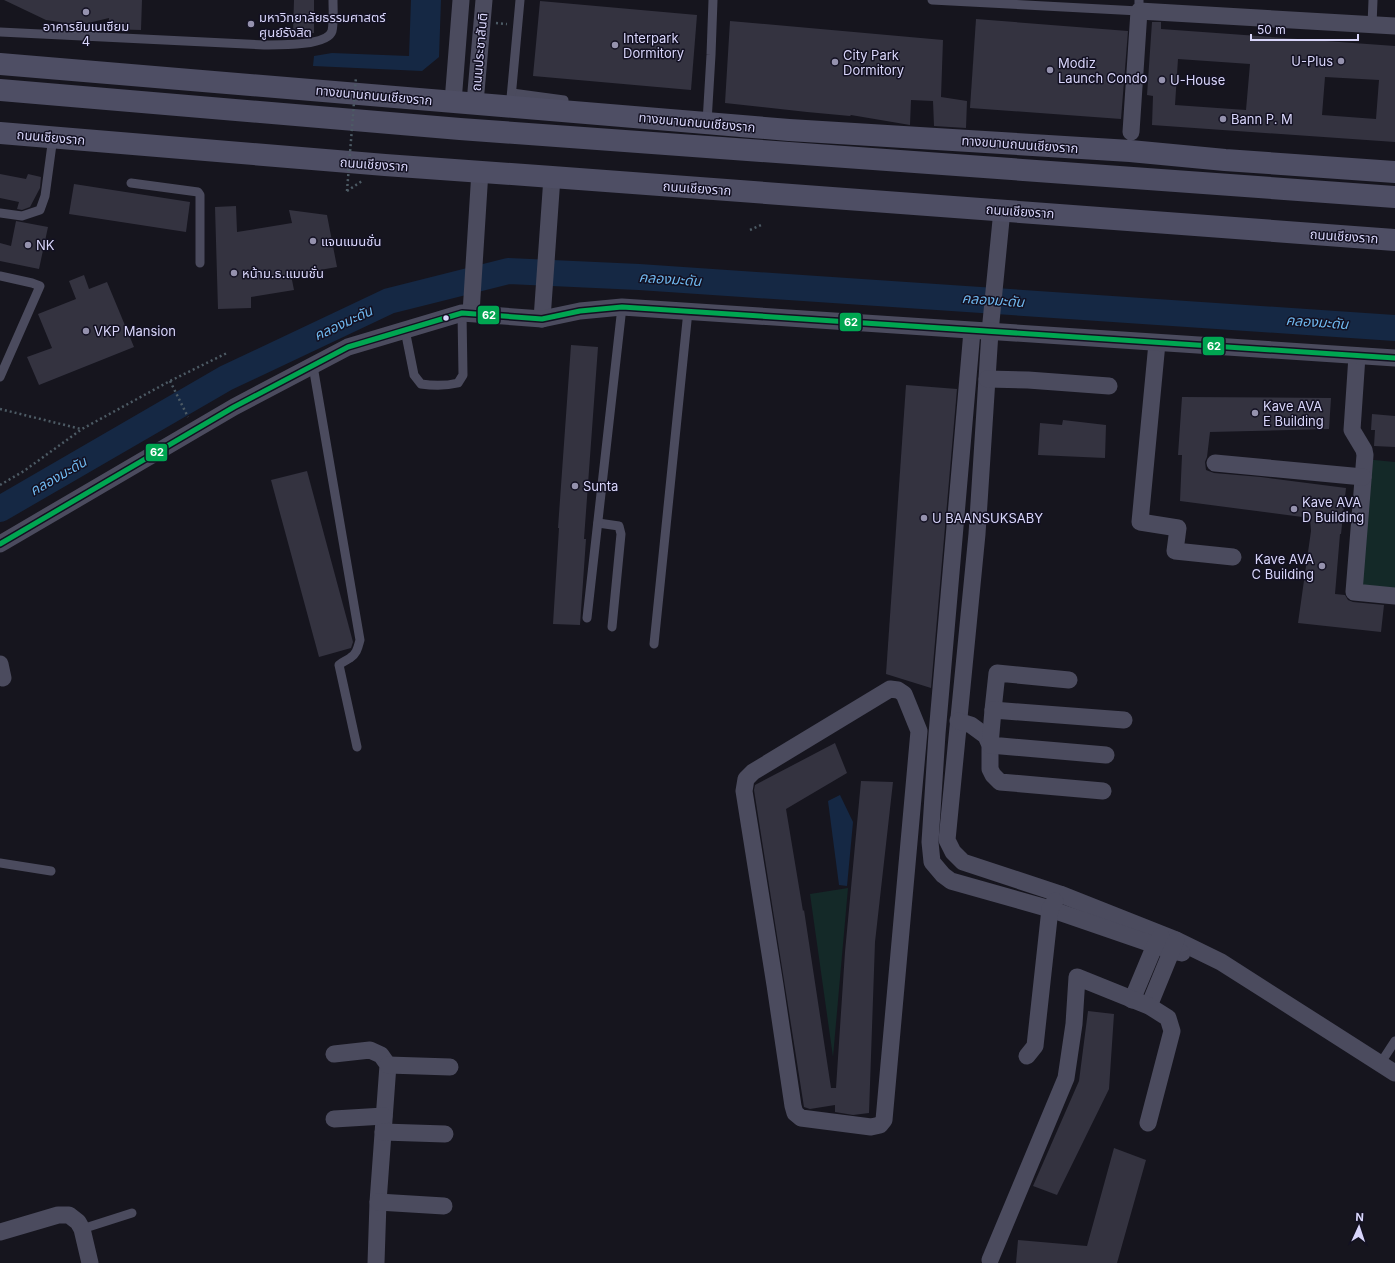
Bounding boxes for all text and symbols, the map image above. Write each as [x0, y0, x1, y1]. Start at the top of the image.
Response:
marker: อาคารยิมเนเซียม 4 [81, 7, 91, 17]
place label: มหาวิทยาลัยธรรมศาสตร์ ศูนย์รังสิต [259, 9, 386, 40]
street label: ถนนประชาสันติ [468, 12, 490, 92]
scale bar [1251, 16, 1358, 42]
place label: อาคารยิมเนเซียม 4 [43, 18, 129, 49]
marker: มหาวิทยาลัยธรรมศาสตร์ ศูนย์รังสิต [246, 19, 256, 29]
text: 50 m [1257, 22, 1286, 37]
place label: Interpark Dormitory [623, 30, 684, 61]
marker: Interpark Dormitory [610, 40, 620, 50]
place label: City Park Dormitory [843, 47, 904, 78]
place label: U-Plus [1291, 53, 1333, 69]
place label: Modiz Launch Condo [1058, 55, 1148, 86]
marker: U-Plus [1336, 56, 1346, 66]
marker: City Park Dormitory [830, 57, 840, 67]
marker: Modiz Launch Condo [1045, 65, 1055, 75]
place label: U-House [1170, 72, 1225, 88]
marker: U-House [1157, 75, 1167, 85]
street label: ทางขนานถนนเชียงราก [315, 82, 433, 108]
street label: ทางขนานถนนเชียงราก [638, 109, 756, 135]
place label: Bann P. M [1231, 111, 1293, 127]
marker: Bann P. M [1218, 114, 1228, 124]
street label: ถนนเชียงราก [16, 126, 86, 148]
street label: ทางขนานถนนเชียงราก [961, 132, 1079, 156]
street label: ถนนเชียงราก [339, 154, 409, 174]
street label: ถนนเชียงราก [662, 178, 732, 198]
street label: ถนนเชียงราก [985, 201, 1055, 221]
street label: ถนนเชียงราก [1309, 226, 1379, 246]
place label: แจนแมนชั่น [321, 233, 381, 249]
marker: แจนแมนชั่น [308, 236, 318, 246]
place label: NK [36, 237, 55, 253]
marker: NK [23, 240, 33, 250]
place label: หน้าม.ธ.แมนชั่น [242, 265, 324, 281]
marker: หน้าม.ธ.แมนชั่น [229, 268, 239, 278]
water label: คลองมะดัน [638, 268, 703, 289]
water label: คลองมะดัน [961, 289, 1026, 310]
water label: คลองมะดัน [311, 301, 376, 343]
line badge: 62 [477, 305, 500, 325]
text: 62 [482, 308, 496, 322]
water label: คลองมะดัน [1285, 311, 1350, 332]
line badge: 62 [839, 312, 862, 332]
unlabelled marker [441, 313, 451, 323]
text: 62 [844, 315, 858, 329]
place label: VKP Mansion [94, 323, 176, 339]
marker: VKP Mansion [81, 326, 91, 336]
line badge: 62 [1202, 336, 1225, 356]
text: 62 [1207, 339, 1221, 353]
place label: Kave AVA E Building [1263, 398, 1324, 429]
marker: Kave AVA E Building [1250, 408, 1260, 418]
line badge: 62 [145, 443, 168, 462]
text: 62 [150, 445, 164, 459]
water label: คลองมะดัน [26, 452, 90, 499]
place label: Sunta [583, 478, 618, 494]
marker: Sunta [570, 481, 580, 491]
place label: Kave AVA D Building [1302, 494, 1364, 525]
marker: Kave AVA D Building [1289, 504, 1299, 514]
place label: U BAANSUKSABY [932, 510, 1043, 526]
marker: U BAANSUKSABY [919, 513, 929, 523]
place label: Kave AVA C Building [1252, 551, 1314, 582]
marker: Kave AVA C Building [1317, 561, 1327, 571]
north arrow [1339, 1207, 1379, 1247]
text: N [1355, 1210, 1364, 1224]

